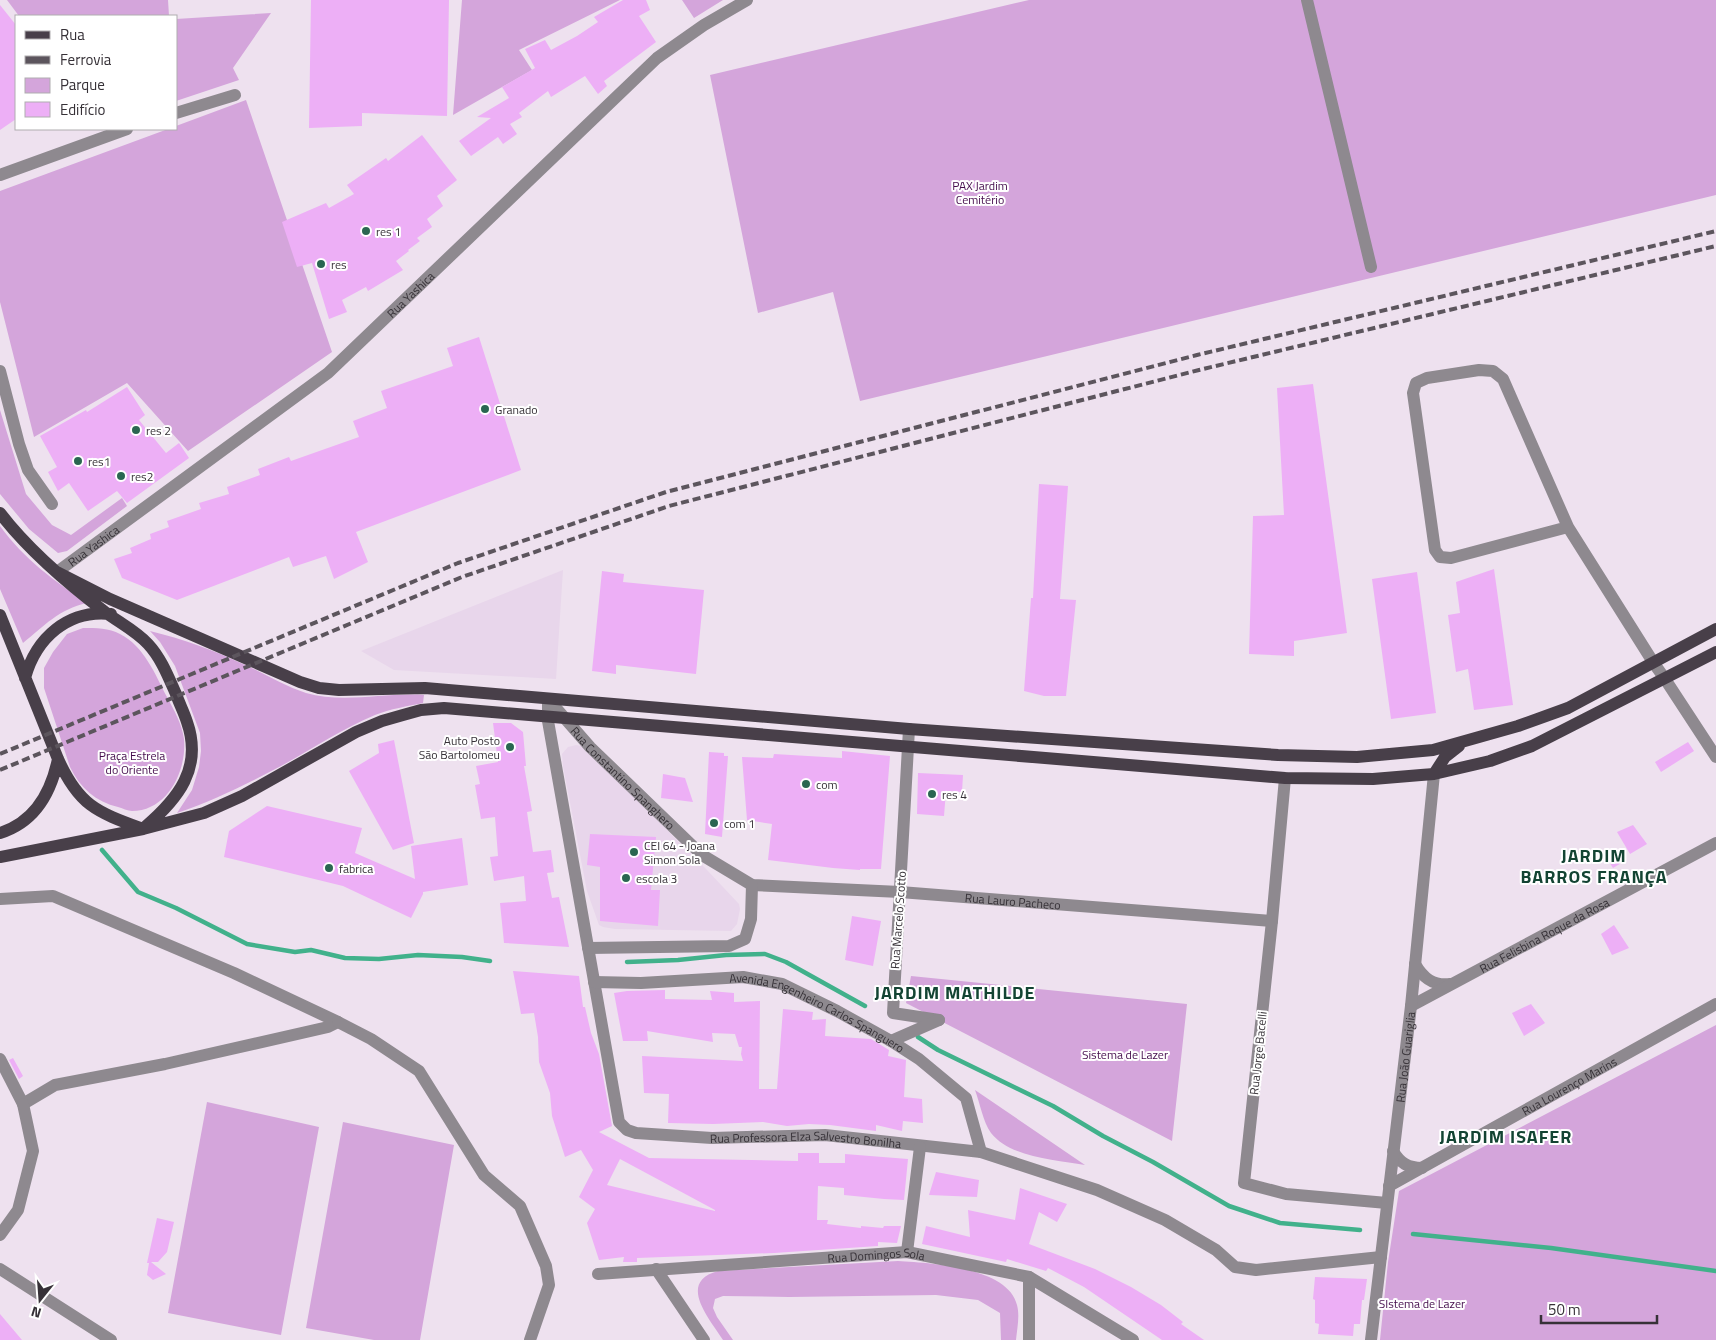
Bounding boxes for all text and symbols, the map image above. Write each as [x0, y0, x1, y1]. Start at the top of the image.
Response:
legend [15, 15, 178, 130]
text: Rua [60, 23, 85, 46]
text: Ferrovia [60, 48, 112, 71]
text: Parque [60, 73, 105, 96]
text: Edifício [60, 98, 105, 121]
park label: PAX Jardim Cemitério [952, 176, 1008, 209]
place label: res 1 [376, 222, 401, 241]
marker: res 1 [360, 225, 372, 237]
place label: res [331, 255, 347, 274]
marker: res [315, 258, 327, 270]
street label: Rua Yashica [382, 267, 438, 322]
place label: Granado [495, 400, 538, 419]
marker: Granado [479, 403, 491, 415]
place label: res 2 [146, 421, 171, 440]
marker: res 2 [130, 424, 142, 436]
place label: res1 [88, 452, 110, 471]
marker: res1 [72, 455, 84, 467]
place label: res2 [131, 467, 153, 486]
marker: res2 [115, 470, 127, 482]
street label: Rua Yashica [63, 520, 123, 571]
street label: Rua Constantino Spanghero [566, 722, 680, 834]
place label: Auto Posto São Bartolomeu [419, 731, 500, 764]
marker: Auto Posto São Bartolomeu [504, 741, 516, 753]
park label: Praça Estrela do Oriente [99, 746, 165, 779]
place label: com [816, 775, 838, 794]
marker: com [800, 778, 812, 790]
place label: res 4 [942, 785, 967, 804]
marker: res 4 [926, 788, 938, 800]
place label: com 1 [724, 814, 755, 833]
marker: com 1 [708, 817, 720, 829]
place label: CEI 64 - Joana Simon Sola [644, 836, 715, 869]
district label: JARDIM BARROS FRANÇA [1521, 842, 1667, 890]
marker: CEI 64 - Joana Simon Sola [628, 846, 640, 858]
place label: fabrica [339, 859, 373, 878]
marker: fabrica [323, 862, 335, 874]
place label: escola 3 [636, 869, 677, 888]
street label: Rua Marcelo Scotto [885, 870, 911, 970]
marker: escola 3 [620, 872, 632, 884]
street label: Rua Lauro Pacheco [964, 888, 1061, 914]
street label: Rua Felisbina Roque da Rosa [1476, 892, 1613, 977]
street label: Avenida Engenheiro Carlos Spanguero [729, 967, 909, 1057]
district label: JARDIM MATHILDE [875, 979, 1035, 1006]
street label: Rua Jorge Bacelli [1244, 1010, 1272, 1096]
street label: Rua João Guariglia [1390, 1011, 1420, 1104]
park label: Sistema de Lazer [1082, 1045, 1168, 1064]
street label: Rua Lourenço Marins [1518, 1051, 1620, 1120]
district label: JARDIM ISAFER [1440, 1123, 1572, 1150]
street label: Rua Professora Elza Salvestro Bonilha [710, 1125, 902, 1153]
street label: Rua Domingos Sola [827, 1242, 927, 1267]
north arrow [15, 1275, 65, 1325]
scale bar [1541, 1292, 1657, 1324]
park label: SIstema de Lazer [1379, 1294, 1465, 1313]
text: 50 m [1548, 1298, 1581, 1321]
text: N [28, 1301, 44, 1324]

